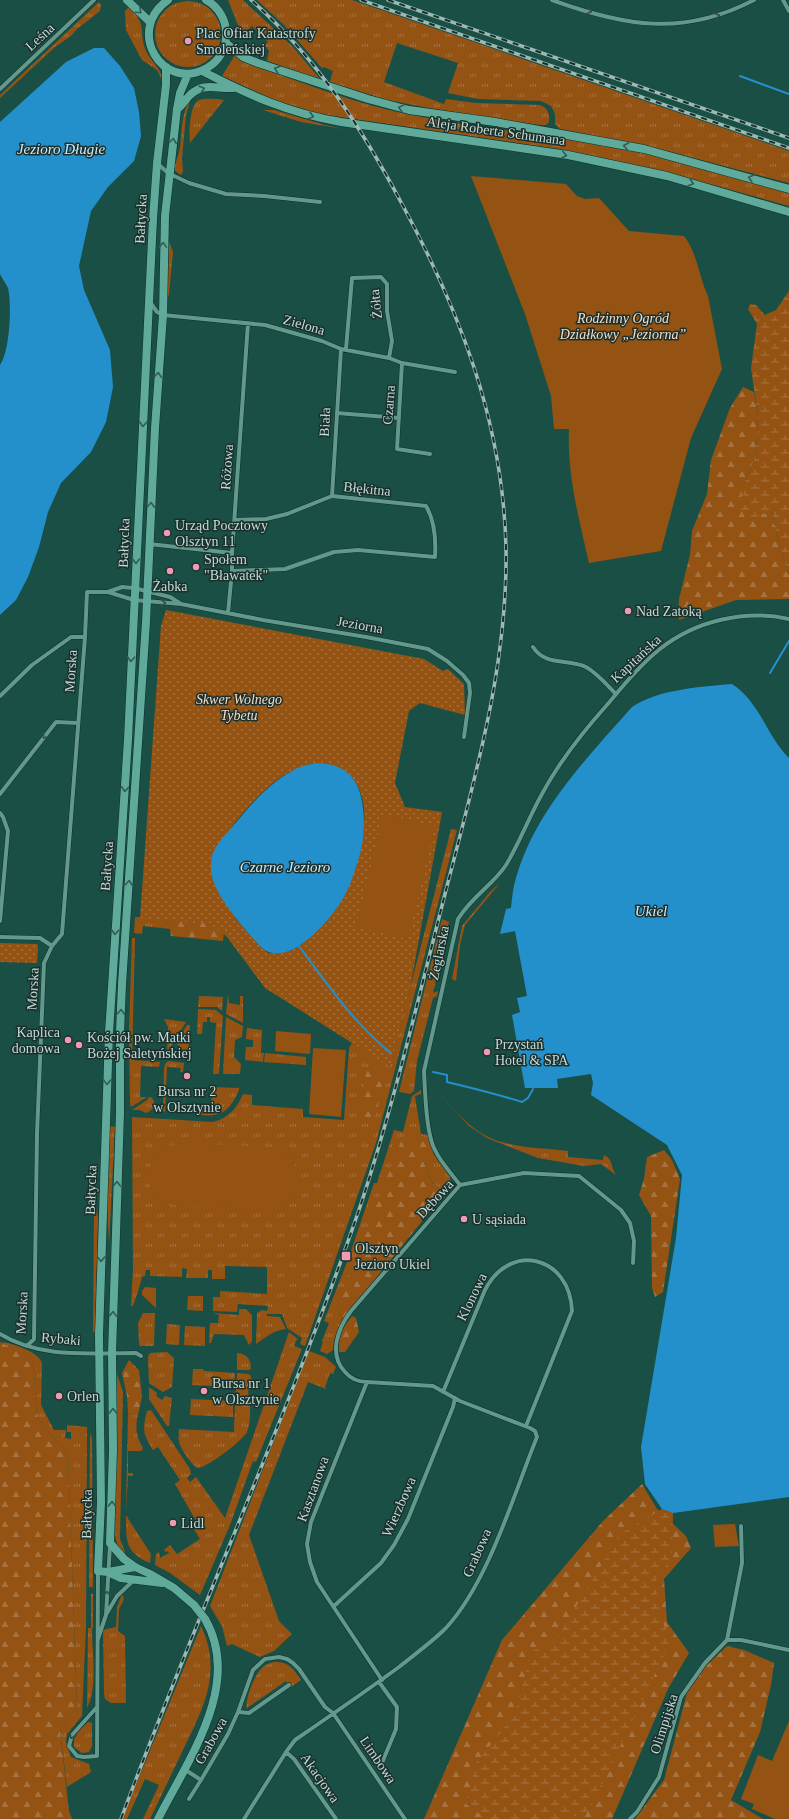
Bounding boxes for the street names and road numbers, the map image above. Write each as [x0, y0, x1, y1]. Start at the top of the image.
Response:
street label: Leśna [23, 20, 58, 54]
street label: Aleja Roberta Schumana [426, 114, 567, 148]
street label: Bałtycka [132, 193, 150, 244]
street label: Żółta [367, 288, 385, 319]
street label: Zielona [281, 312, 327, 338]
street label: Czarna [380, 384, 398, 425]
street label: Biała [317, 406, 333, 437]
street label: Różowa [218, 443, 236, 490]
street label: Błękitna [343, 479, 392, 499]
street label: Bałtycka [116, 517, 132, 568]
street label: Jeziorna [336, 614, 385, 637]
street label: Kapitańska [608, 632, 665, 686]
street label: Morska [62, 648, 80, 693]
street label: Bałtycka [98, 840, 116, 891]
street label: Żeglarska [426, 924, 452, 982]
street label: Morska [24, 966, 42, 1011]
street label: Bałtycka [83, 1164, 99, 1215]
street label: Dębowa [414, 1176, 457, 1221]
street label: Klonowa [454, 1270, 490, 1323]
street label: Morska [13, 1290, 31, 1335]
street label: Rybaki [40, 1330, 82, 1348]
street label: Kasztanowa [294, 1454, 332, 1524]
street label: Wierzbowa [379, 1474, 419, 1539]
street label: Bałtycka [79, 1488, 95, 1539]
street label: Grabowa [460, 1526, 495, 1579]
street label: Olimpijska [647, 1691, 681, 1756]
street label: Grabowa [192, 1714, 230, 1767]
street label: Limbowa [357, 1734, 400, 1787]
street label: Akacjowa [298, 1750, 343, 1806]

